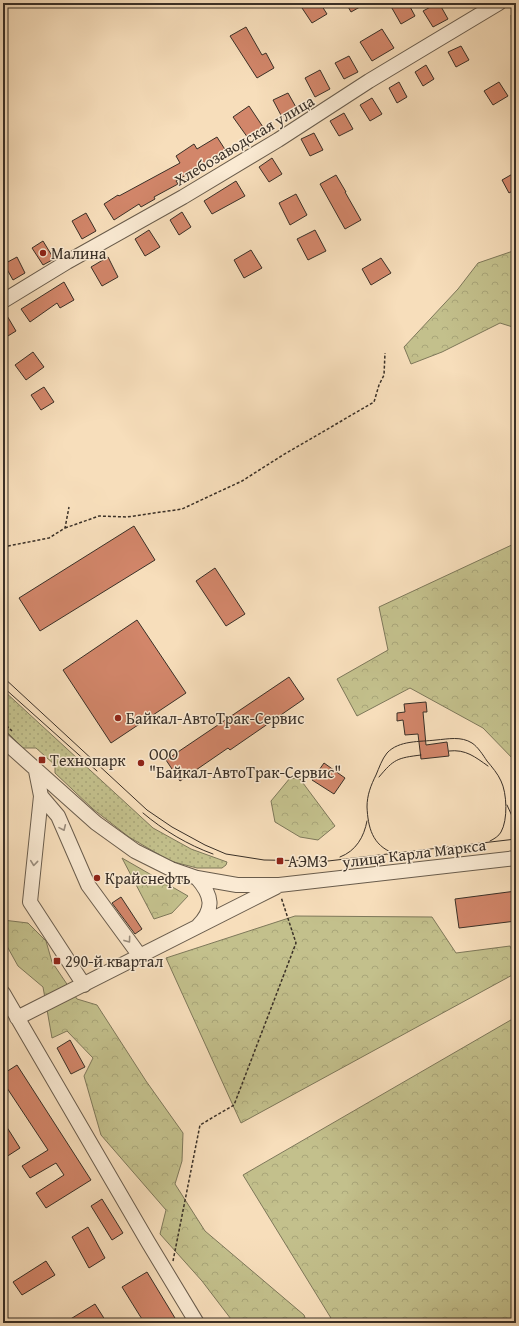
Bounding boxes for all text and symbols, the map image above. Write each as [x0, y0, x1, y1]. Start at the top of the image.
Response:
street label: Хлебозаводская улица [169, 88, 319, 191]
place label: Малина [51, 241, 107, 265]
marker: Малина [38, 248, 48, 258]
place label: Байкал-АвтоТрак-Сервис [126, 706, 304, 730]
marker: Байкал-АвтоТрак-Сервис [113, 713, 123, 723]
place label: ООО "Байкал-АвтоТрак-Сервис" [149, 742, 341, 784]
place label: Технопарк [50, 748, 126, 772]
marker: Технопарк [37, 755, 47, 765]
marker: ООО "Байкал-АвтоТрак-Сервис" [136, 758, 146, 768]
one-way arrow [58, 824, 66, 832]
street label: улица Карла Маркса [340, 832, 488, 874]
place label: АЭМЗ [288, 849, 328, 873]
marker: АЭМЗ [275, 856, 285, 866]
one-way arrow [30, 860, 39, 866]
place label: Крайснефть [105, 866, 191, 890]
marker: Крайснефть [92, 873, 102, 883]
one-way arrow [124, 936, 131, 943]
place label: 290-й квартал [65, 949, 163, 973]
marker: 290-й квартал [52, 956, 62, 966]

